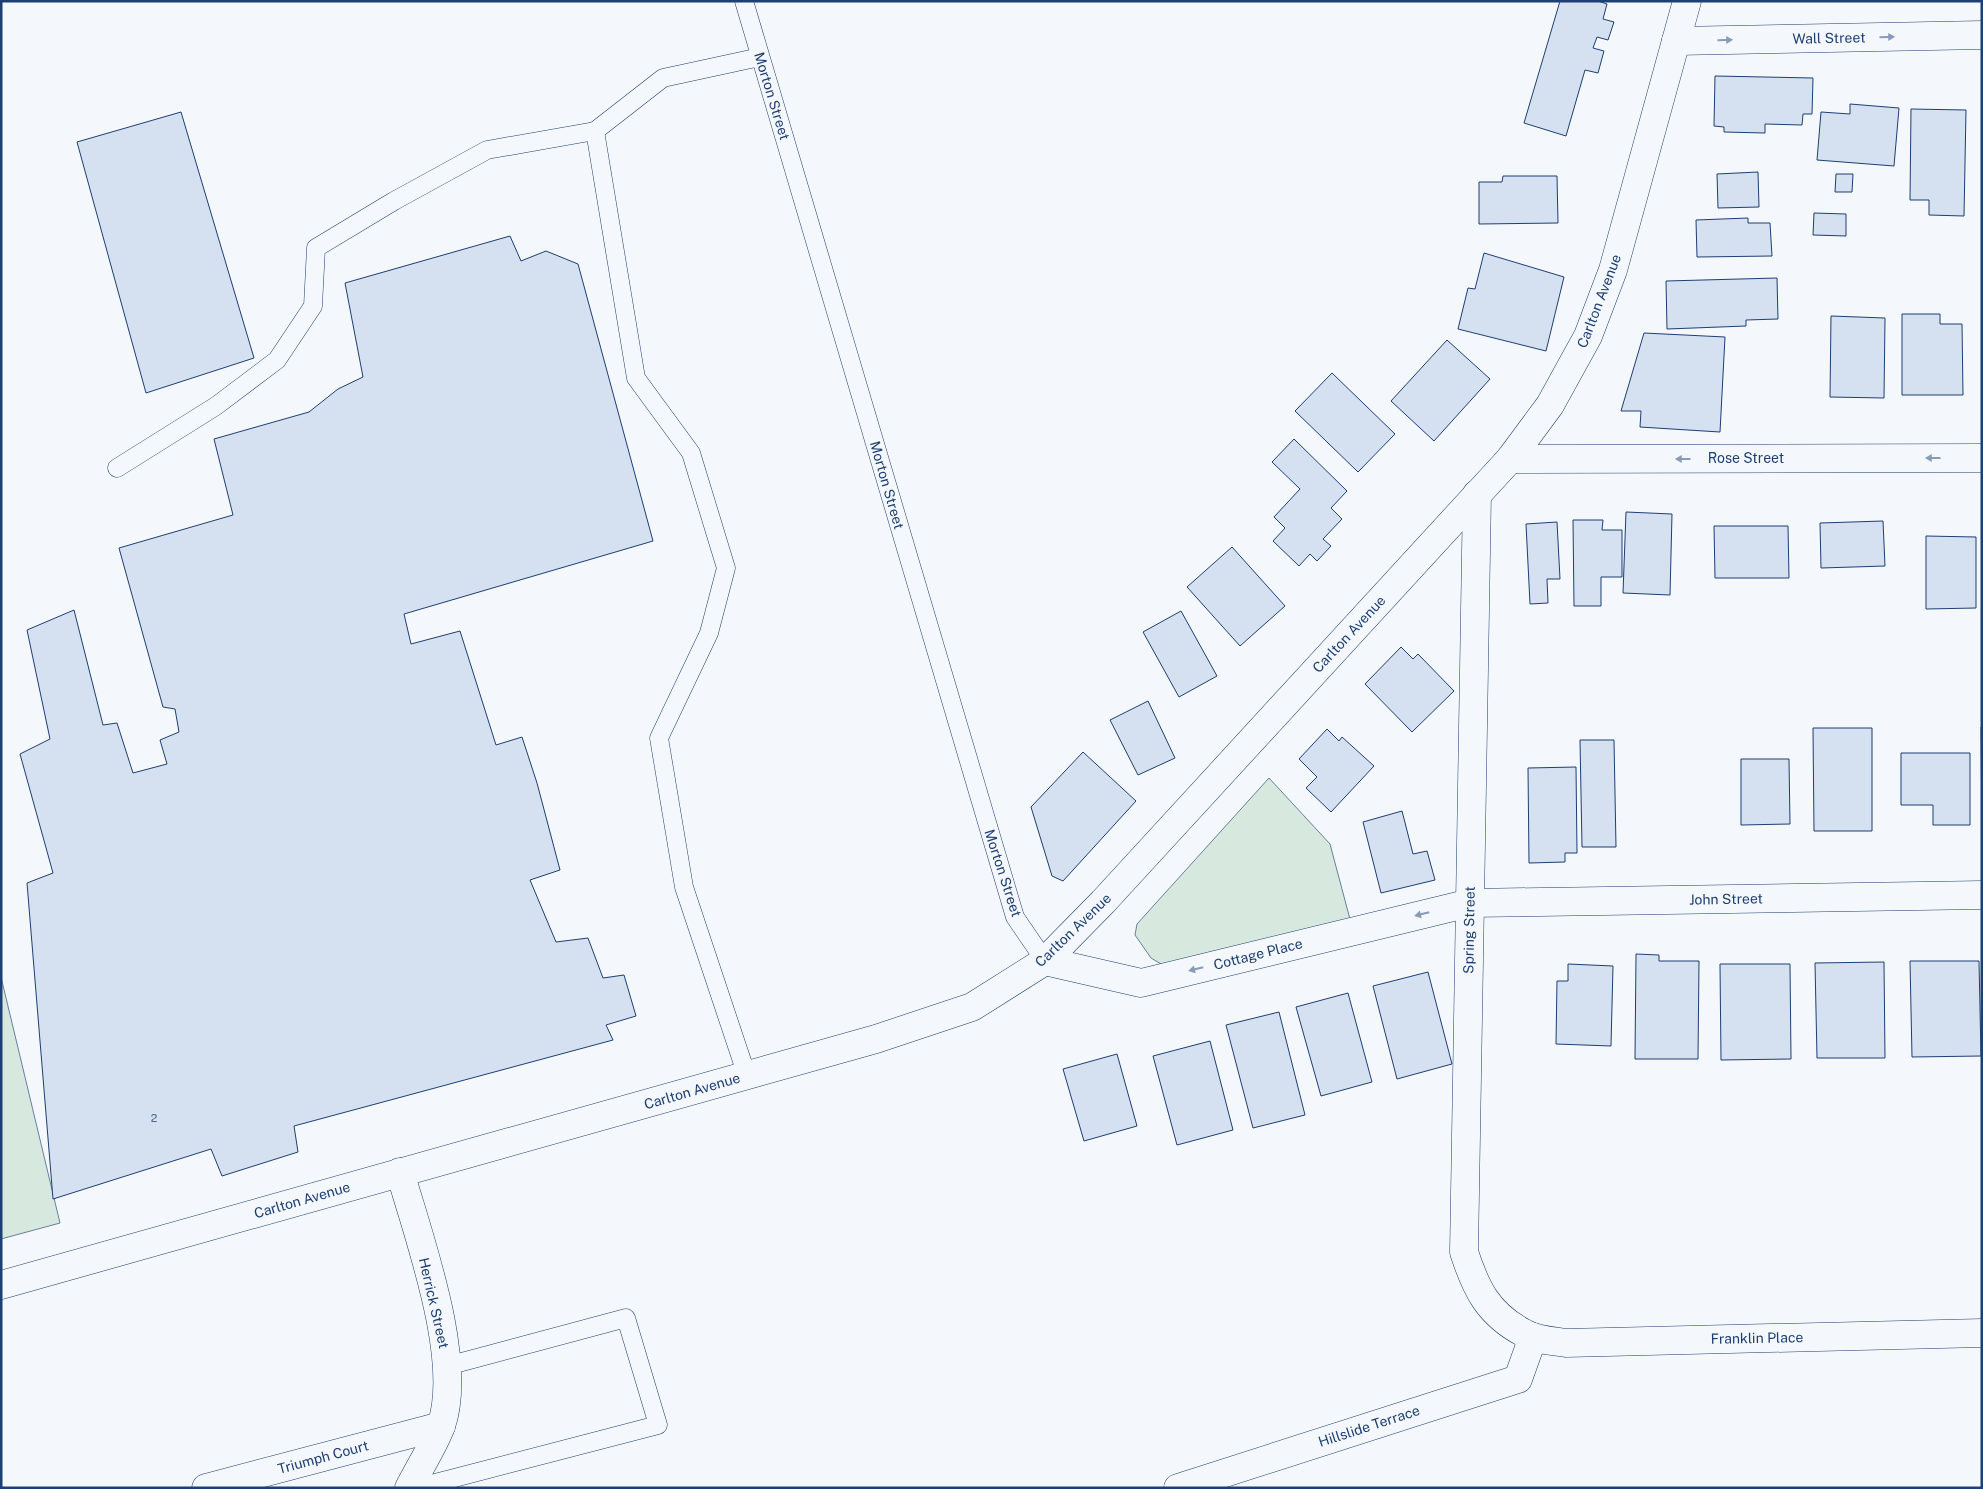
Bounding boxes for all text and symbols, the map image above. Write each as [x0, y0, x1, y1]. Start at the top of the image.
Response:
street label: Wall Street [1792, 29, 1866, 47]
one-way arrow [1880, 33, 1896, 41]
one-way arrow [1717, 36, 1733, 44]
street label: Morton Street [751, 50, 793, 142]
street label: Carlton Avenue [1574, 252, 1624, 350]
street label: Morton Street [867, 439, 907, 531]
street label: Rose Street [1708, 450, 1784, 466]
one-way arrow [1925, 454, 1941, 462]
one-way arrow [1675, 455, 1691, 463]
street label: Carlton Avenue [1309, 592, 1389, 676]
street label: Morton Street [981, 827, 1025, 919]
street label: Spring Street [1460, 886, 1478, 974]
street label: Carlton Avenue [1032, 890, 1114, 970]
street label: John Street [1689, 890, 1763, 908]
one-way arrow [1415, 910, 1430, 918]
street label: Cottage Place [1212, 935, 1304, 973]
one-way arrow [1189, 965, 1204, 973]
street label: Carlton Avenue [642, 1070, 742, 1112]
house number: 2 [151, 1112, 158, 1124]
street label: Carlton Avenue [252, 1179, 352, 1221]
street label: Herrick Street [416, 1256, 452, 1350]
street label: Franklin Place [1710, 1329, 1804, 1347]
street label: Hillslide Terrace [1316, 1402, 1422, 1450]
street label: Triumph Court [276, 1437, 370, 1477]

